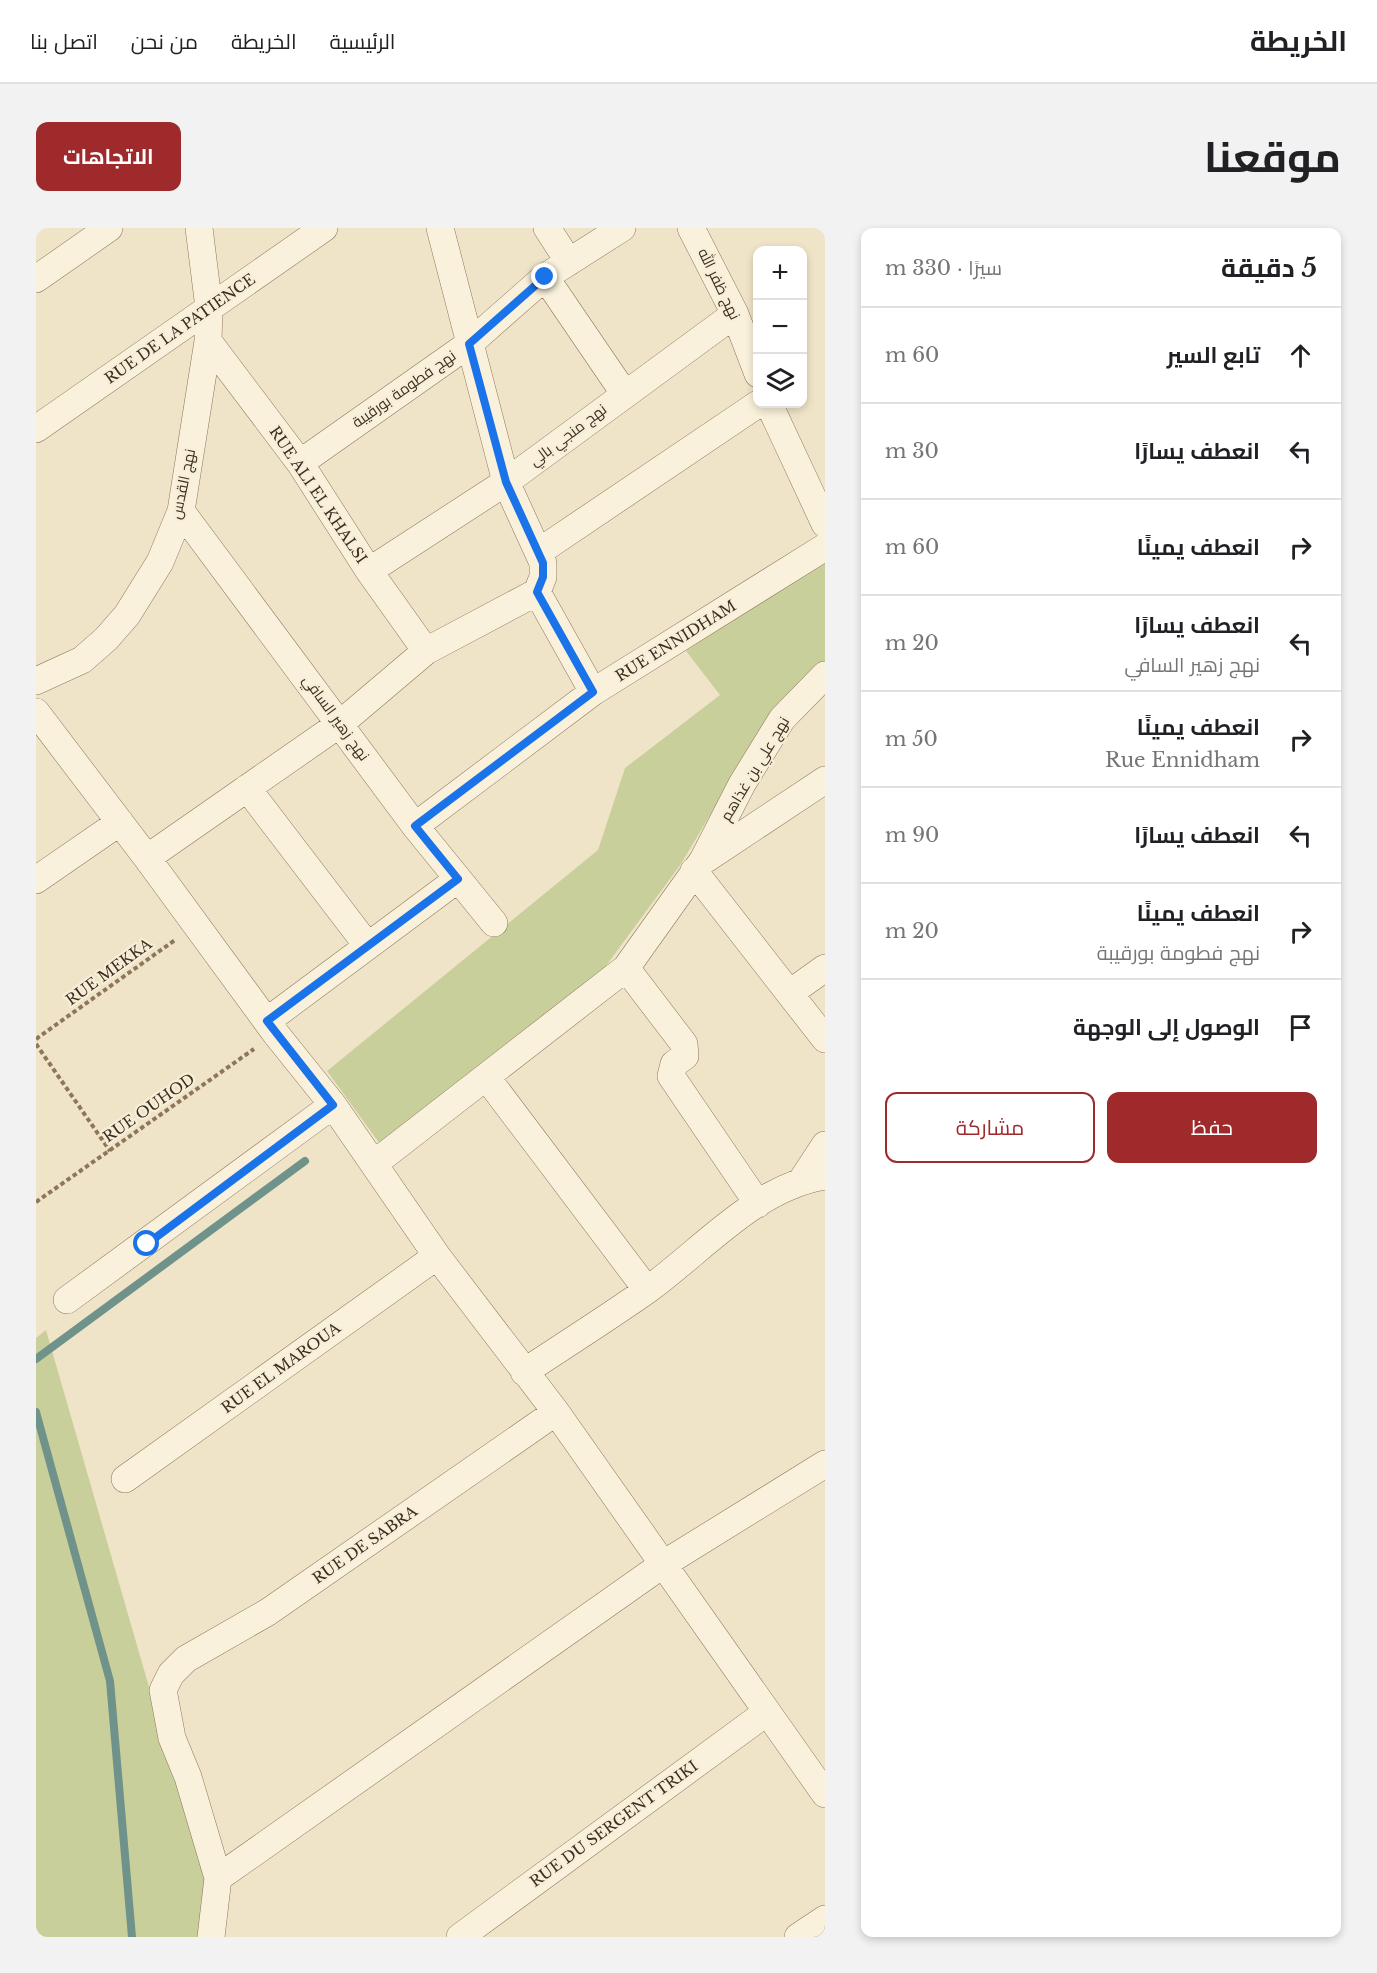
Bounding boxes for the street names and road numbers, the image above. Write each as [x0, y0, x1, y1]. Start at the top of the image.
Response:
street label: نهج ظفر الله [692, 245, 745, 323]
street label: RUE DE LA PATIENCE [101, 269, 259, 388]
street label: نهج فطومة بورقيبة [348, 346, 460, 433]
street label: نهج منجي بالي [525, 399, 612, 472]
street label: RUE ALI EL KHALSI [265, 422, 371, 567]
street label: نهج القدس [166, 447, 201, 521]
street label: RUE ENNIDHAM [612, 596, 740, 685]
street label: نهج زهير السافي [296, 671, 374, 766]
street label: نهج علي بن غذاهم [716, 713, 796, 826]
street label: RUE MEKKA [62, 934, 156, 1009]
street label: RUE OUHOD [99, 1069, 198, 1146]
street label: RUE EL MAROUA [217, 1318, 344, 1417]
street label: RUE DE SABRA [309, 1501, 421, 1588]
street label: RUE DU SERGENT TRIKI [526, 1756, 701, 1891]

